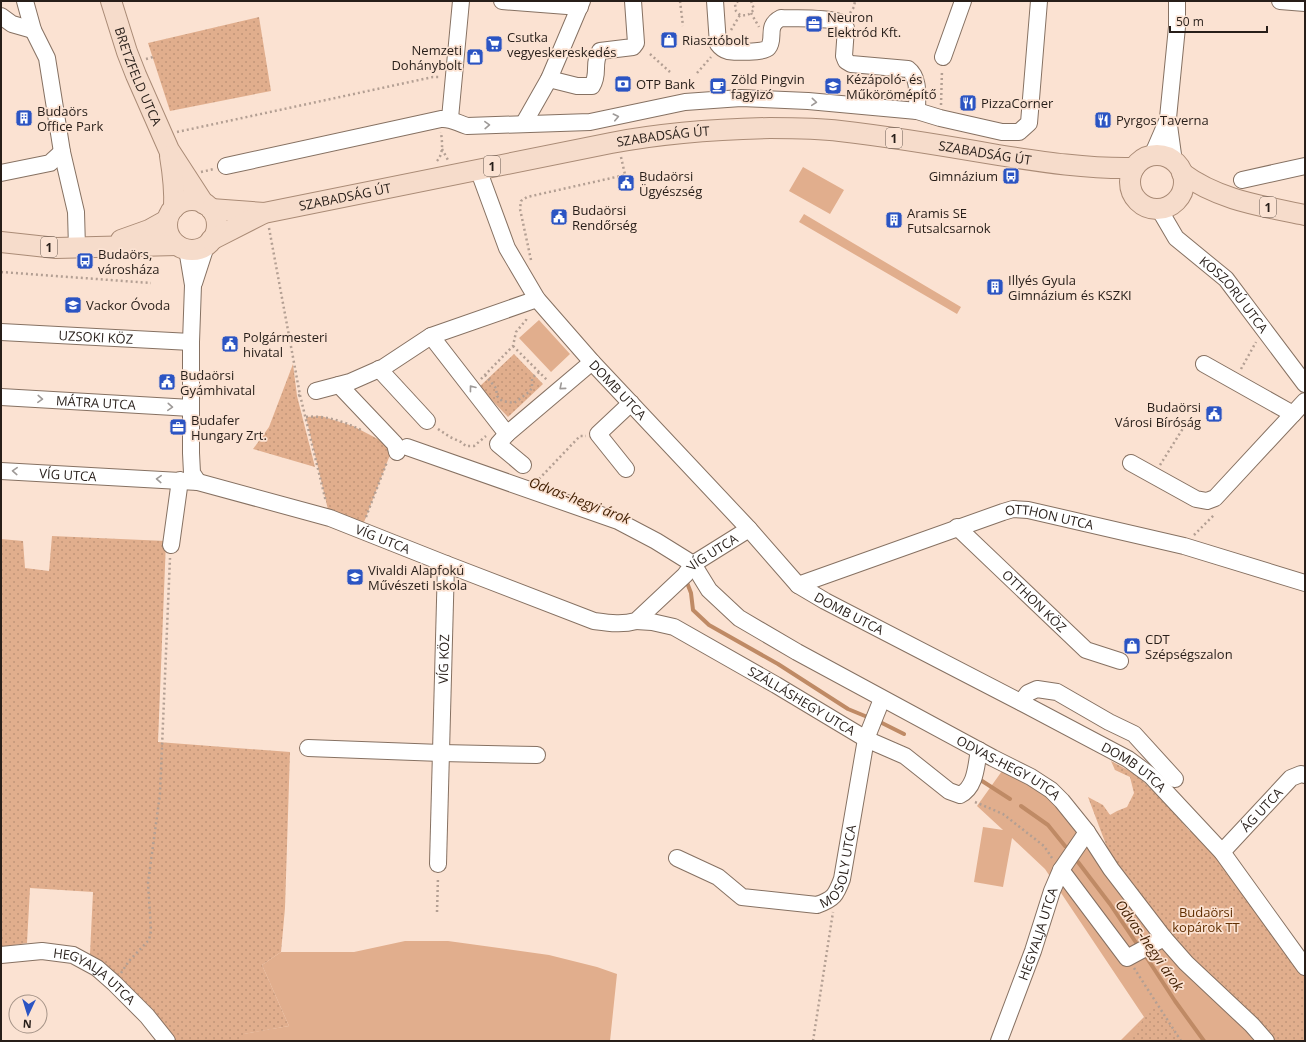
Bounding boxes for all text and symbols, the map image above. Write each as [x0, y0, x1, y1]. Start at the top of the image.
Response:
place label: Neuron Elektród Kft. [827, 8, 901, 41]
scale bar [1170, 8, 1267, 34]
text: 50 m [1176, 13, 1204, 30]
office icon: Neuron Elektród Kft. [804, 14, 824, 34]
street label: BRETZFELD UTCA [111, 25, 166, 129]
place label: Csutka vegyeskereskedés [507, 28, 616, 61]
shop icon: Riasztóbolt [659, 30, 679, 50]
place label: Riasztóbolt [682, 31, 749, 49]
supermarket icon: Csutka vegyeskereskedés [484, 34, 504, 54]
place label: Nemzeti Dohánybolt [391, 41, 462, 74]
shop icon: Nemzeti Dohánybolt [465, 47, 485, 67]
place label: Zöld Pingvin fagyizó [731, 70, 805, 103]
place label: Kézápoló- és Műkörömépítő [846, 70, 937, 103]
bank icon: OTP Bank [613, 74, 633, 94]
place label: OTP Bank [636, 75, 695, 93]
cafe icon: Zöld Pingvin fagyizó [708, 76, 728, 96]
school or university icon: Kézápoló- és Műkörömépítő [823, 76, 843, 96]
restaurant icon: PizzaCorner [958, 93, 978, 113]
place label: PizzaCorner [981, 94, 1054, 112]
one-way arrow [811, 97, 817, 106]
place label: Budaörs Office Park [37, 102, 103, 135]
building icon: Budaörs Office Park [14, 108, 34, 128]
restaurant icon: Pyrgos Taverna [1093, 110, 1113, 130]
place label: Pyrgos Taverna [1116, 111, 1209, 129]
one-way arrow [613, 113, 619, 121]
one-way arrow [484, 121, 490, 129]
street label: SZABADSÁG ÚT [615, 122, 711, 151]
road number: 1 [886, 128, 902, 148]
street label: SZABADSÁG ÚT [937, 136, 1033, 169]
road number: 1 [484, 156, 500, 176]
bus stop icon: Gimnázium [1001, 166, 1021, 186]
place label: Budaörsi Ügyészség [639, 167, 702, 200]
place label: Gimnázium [929, 167, 998, 185]
public building icon: Budaörsi Ügyészség [616, 173, 636, 193]
street label: SZABADSÁG ÚT [297, 178, 393, 215]
road number: 1 [1260, 197, 1276, 217]
place label: Budaörsi Rendőrség [572, 201, 637, 234]
place label: Aramis SE Futsalcsarnok [907, 204, 991, 237]
public building icon: Budaörsi Rendőrség [549, 207, 569, 227]
building icon: Aramis SE Futsalcsarnok [884, 210, 904, 230]
road number: 1 [41, 237, 57, 257]
place label: Budaörs, városháza [98, 245, 160, 278]
bus stop icon: Budaörs, városháza [75, 251, 95, 271]
street label: KOSZORÚ UTCA [1196, 252, 1273, 337]
place label: Illyés Gyula Gimnázium és KSZKI [1008, 271, 1132, 304]
building icon: Illyés Gyula Gimnázium és KSZKI [985, 277, 1005, 297]
school or university icon: Vackor Óvoda [63, 295, 83, 315]
place label: Vackor Óvoda [86, 296, 170, 314]
street label: UZSOKI KÖZ [58, 326, 134, 348]
place label: Polgármesteri hivatal [243, 328, 328, 361]
public building icon: Polgármesteri hivatal [220, 334, 240, 354]
street label: DOMB UTCA [585, 356, 651, 424]
place label: Budaörsi Gyámhivatal [180, 366, 255, 399]
public building icon: Budaörsi Gyámhivatal [157, 372, 177, 392]
one-way arrow [560, 383, 567, 390]
one-way arrow [469, 385, 476, 392]
street label: MÁTRA UTCA [55, 391, 137, 414]
one-way arrow [37, 395, 43, 404]
place label: Budaörsi Városi Bíróság [1115, 398, 1201, 431]
one-way arrow [167, 402, 173, 411]
public building icon: Budaörsi Városi Bíróság [1204, 404, 1224, 424]
place label: Budafer Hungary Zrt. [191, 411, 267, 444]
office icon: Budafer Hungary Zrt. [168, 417, 188, 437]
street label: VÍG UTCA [39, 464, 98, 485]
one-way arrow [12, 467, 18, 476]
water label: Odvas-hegyi árok [527, 472, 634, 528]
one-way arrow [156, 475, 162, 483]
street label: OTTHON UTCA [1002, 500, 1096, 534]
street label: VÍG UTCA [353, 520, 414, 558]
street label: VÍG UTCA [682, 529, 742, 574]
place label: Vivaldi Alapfokú Művészeti Iskola [368, 561, 467, 594]
street label: OTTHON KÖZ [998, 566, 1071, 636]
school or university icon: Vivaldi Alapfokú Művészeti Iskola [345, 567, 365, 587]
street label: DOMB UTCA [811, 588, 888, 639]
place label: CDT Szépségszalon [1145, 630, 1233, 663]
street label: VÍG KÖZ [434, 634, 453, 684]
shop icon: CDT Szépségszalon [1122, 636, 1142, 656]
street label: SZÁLLÁSHEGY UTCA [745, 662, 859, 740]
street label: ODVAS-HEGY UTCA [953, 731, 1065, 804]
street label: DOMB UTCA [1098, 738, 1171, 796]
street label: ÁG UTCA [1236, 783, 1287, 836]
street label: MOSOLY UTCA [816, 823, 860, 912]
street label: HEGYALJA UTCA [1014, 884, 1062, 983]
water label: Odvas-hegyi árok [1112, 896, 1189, 995]
park label: Budaörsi kopárok TT [1172, 903, 1241, 936]
street label: HEGYALJA UTCA [52, 944, 140, 1009]
north arrow [8, 994, 48, 1034]
text: N [22, 1017, 32, 1032]

